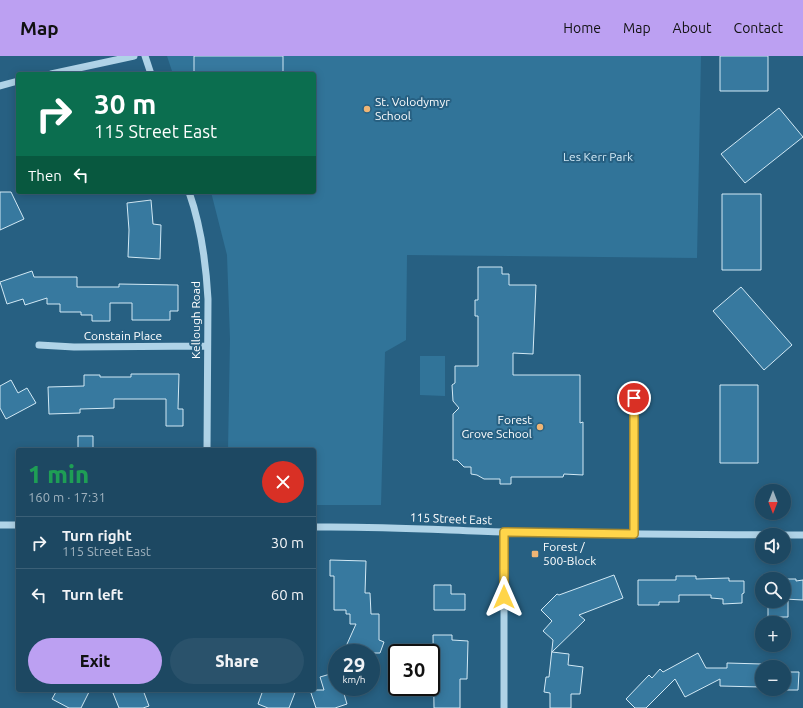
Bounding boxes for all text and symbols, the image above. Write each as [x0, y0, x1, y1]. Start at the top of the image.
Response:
text: Map [20, 17, 59, 39]
text: Home [563, 20, 601, 36]
text: Map [623, 20, 651, 36]
text: About [673, 20, 712, 36]
text: Contact [734, 20, 783, 36]
icon: right [28, 88, 80, 140]
text: 30 m [94, 88, 156, 119]
place label: St. Volodymyr School [375, 95, 450, 122]
marker: St. Volodymyr School [362, 104, 372, 114]
text: 115 Street East [94, 121, 217, 141]
park label: Les Kerr Park [563, 150, 633, 163]
icon: left [70, 164, 92, 186]
text: Then [28, 167, 62, 184]
street label: Kellough Road [189, 281, 202, 359]
street label: Constain Place [84, 329, 162, 342]
pin [617, 381, 651, 415]
icon: arrive [623, 387, 645, 409]
place label: Forest Grove School [461, 413, 532, 440]
marker: Forest Grove School [535, 422, 545, 432]
text: 1 min [28, 461, 89, 488]
button: close [262, 461, 304, 503]
north arrow [755, 484, 791, 520]
map controls [755, 484, 791, 696]
text: 160 m · 17:31 [28, 490, 106, 504]
street label: 115 Street East [410, 511, 493, 526]
text: Turn right [62, 527, 132, 544]
button: sound [755, 528, 791, 564]
icon: right [28, 532, 50, 554]
text: 30 m [271, 534, 304, 551]
place label: Forest / 500-Block [543, 540, 596, 567]
text: 115 Street East [62, 544, 151, 558]
marker: Forest / 500-Block [530, 549, 540, 559]
button: search [755, 572, 791, 608]
position arrow [483, 576, 525, 618]
icon: left [28, 584, 50, 606]
text: Turn left [62, 586, 123, 603]
text: 60 m [271, 586, 304, 603]
button: + [755, 616, 791, 652]
button: Exit [28, 638, 162, 684]
button: Share [170, 638, 304, 684]
speed limit sign: 30 [388, 644, 440, 696]
text: 29 [343, 653, 365, 676]
button: − [755, 660, 791, 696]
text: km/h [342, 674, 366, 685]

